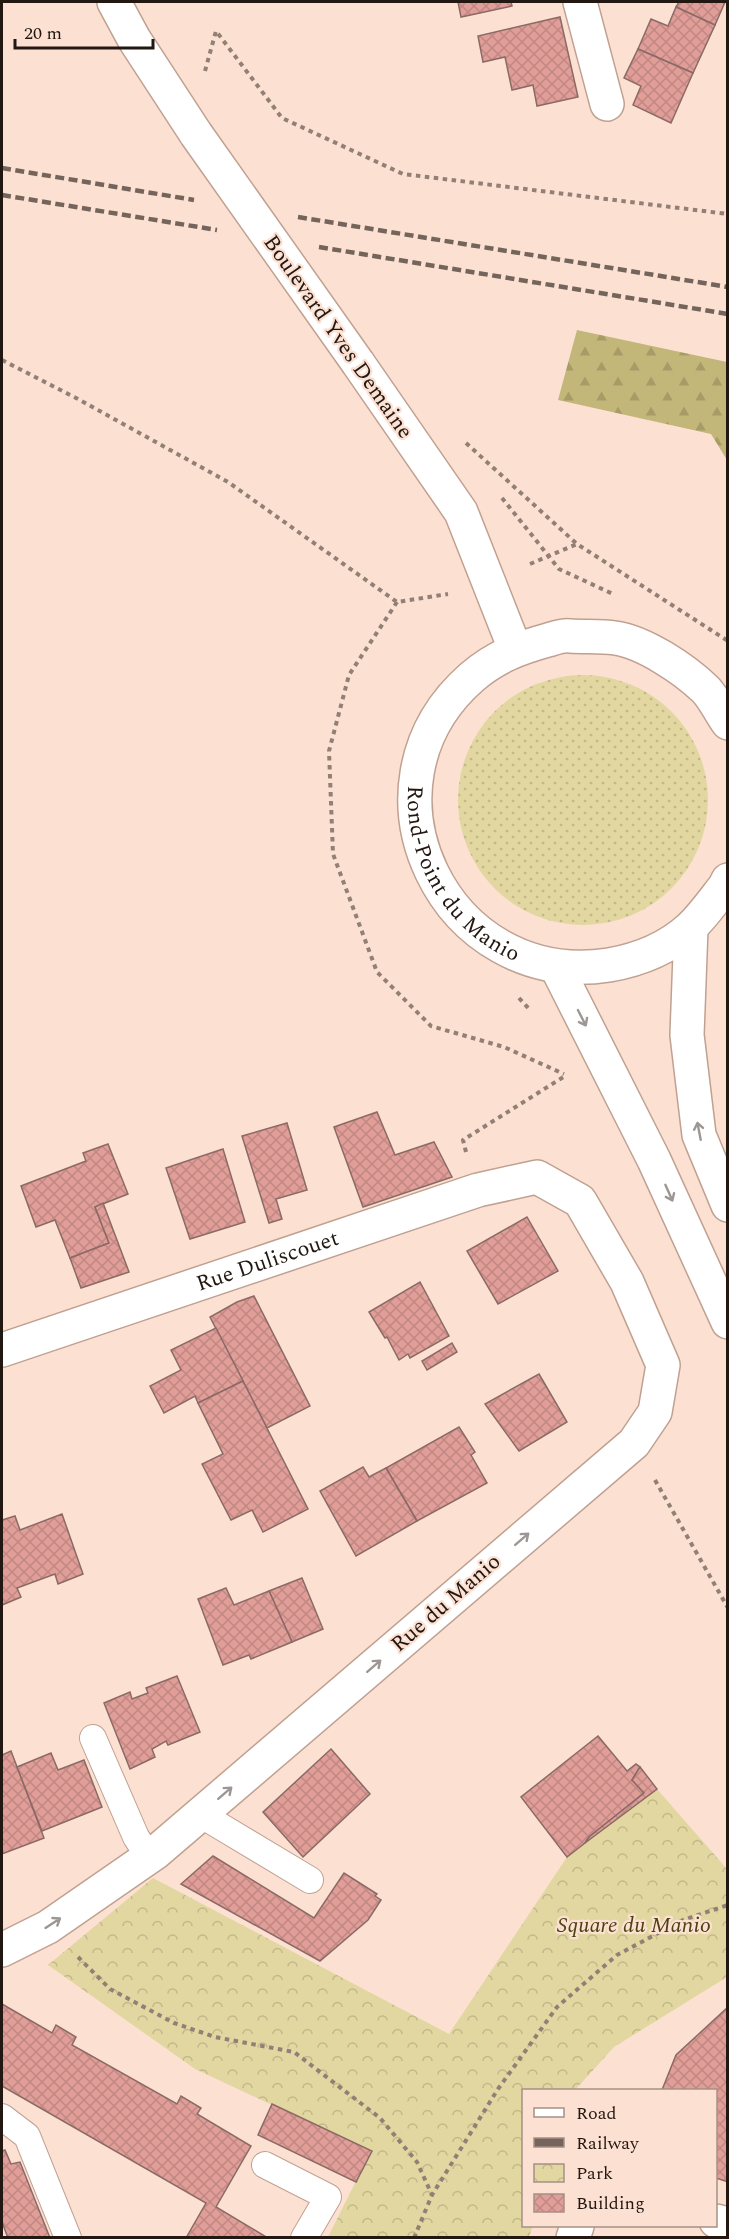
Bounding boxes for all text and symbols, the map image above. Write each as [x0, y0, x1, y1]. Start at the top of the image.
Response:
scale bar [15, 12, 153, 50]
text: 20 m [24, 20, 62, 47]
street label: Boulevard Yves Demaine [255, 228, 421, 446]
street label: Rond-Point du Manio [398, 785, 525, 970]
one-way arrow [577, 1009, 589, 1027]
one-way arrow [693, 1121, 704, 1141]
one-way arrow [664, 1183, 675, 1202]
street label: Rue Duliscouet [192, 1221, 343, 1300]
one-way arrow [514, 1532, 529, 1546]
street label: Rue du Manio [384, 1546, 508, 1660]
one-way arrow [366, 1659, 381, 1673]
one-way arrow [217, 1786, 232, 1800]
park label: Square du Manio [557, 1909, 711, 1942]
one-way arrow [45, 1916, 62, 1929]
legend [522, 2089, 717, 2227]
text: Road [576, 2100, 617, 2127]
text: Railway [576, 2130, 640, 2157]
text: Park [576, 2160, 613, 2187]
text: Building [576, 2190, 645, 2217]

